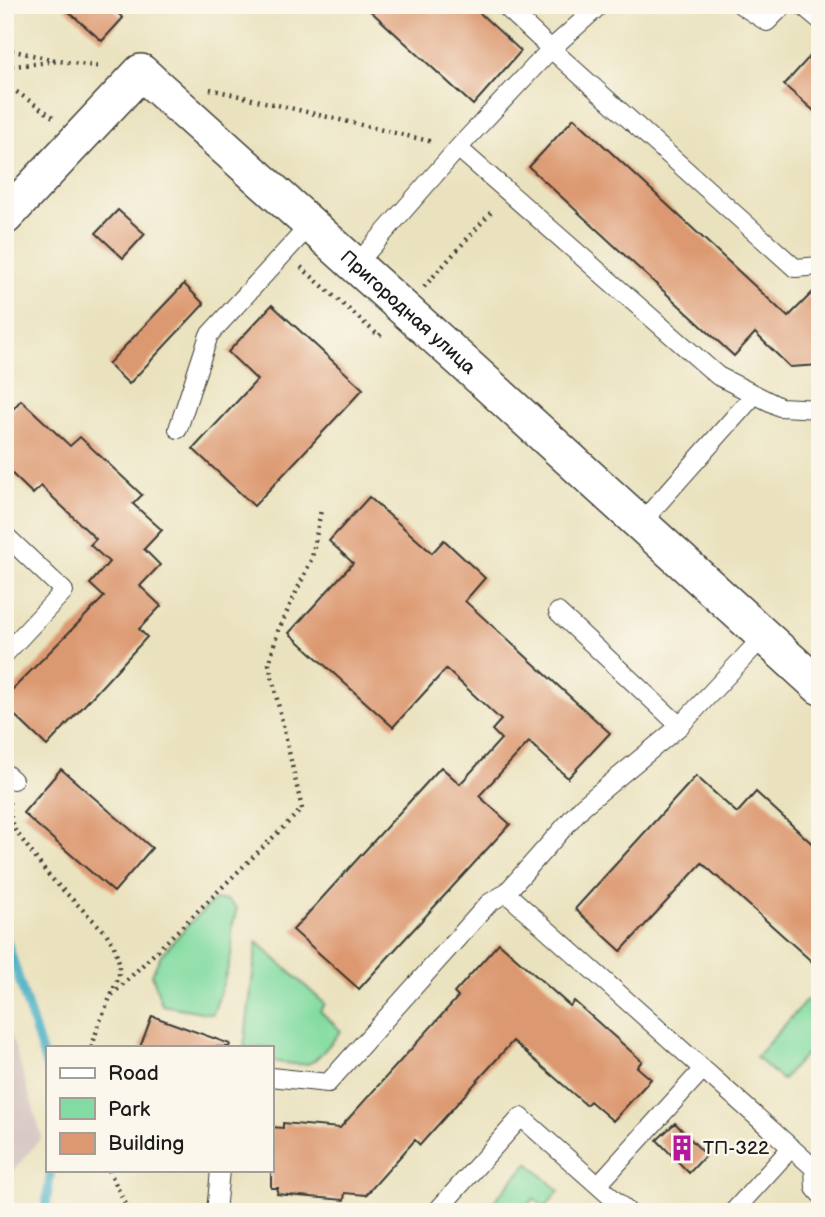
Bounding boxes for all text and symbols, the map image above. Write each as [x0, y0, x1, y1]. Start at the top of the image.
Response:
street label: Пригородная улица [335, 245, 480, 379]
legend [46, 1046, 273, 1172]
text: Road [108, 1061, 159, 1086]
text: Park [108, 1097, 151, 1122]
text: Building [108, 1131, 184, 1156]
building icon: ТП-322 [667, 1133, 697, 1163]
place label: ТП-322 [703, 1137, 770, 1160]

